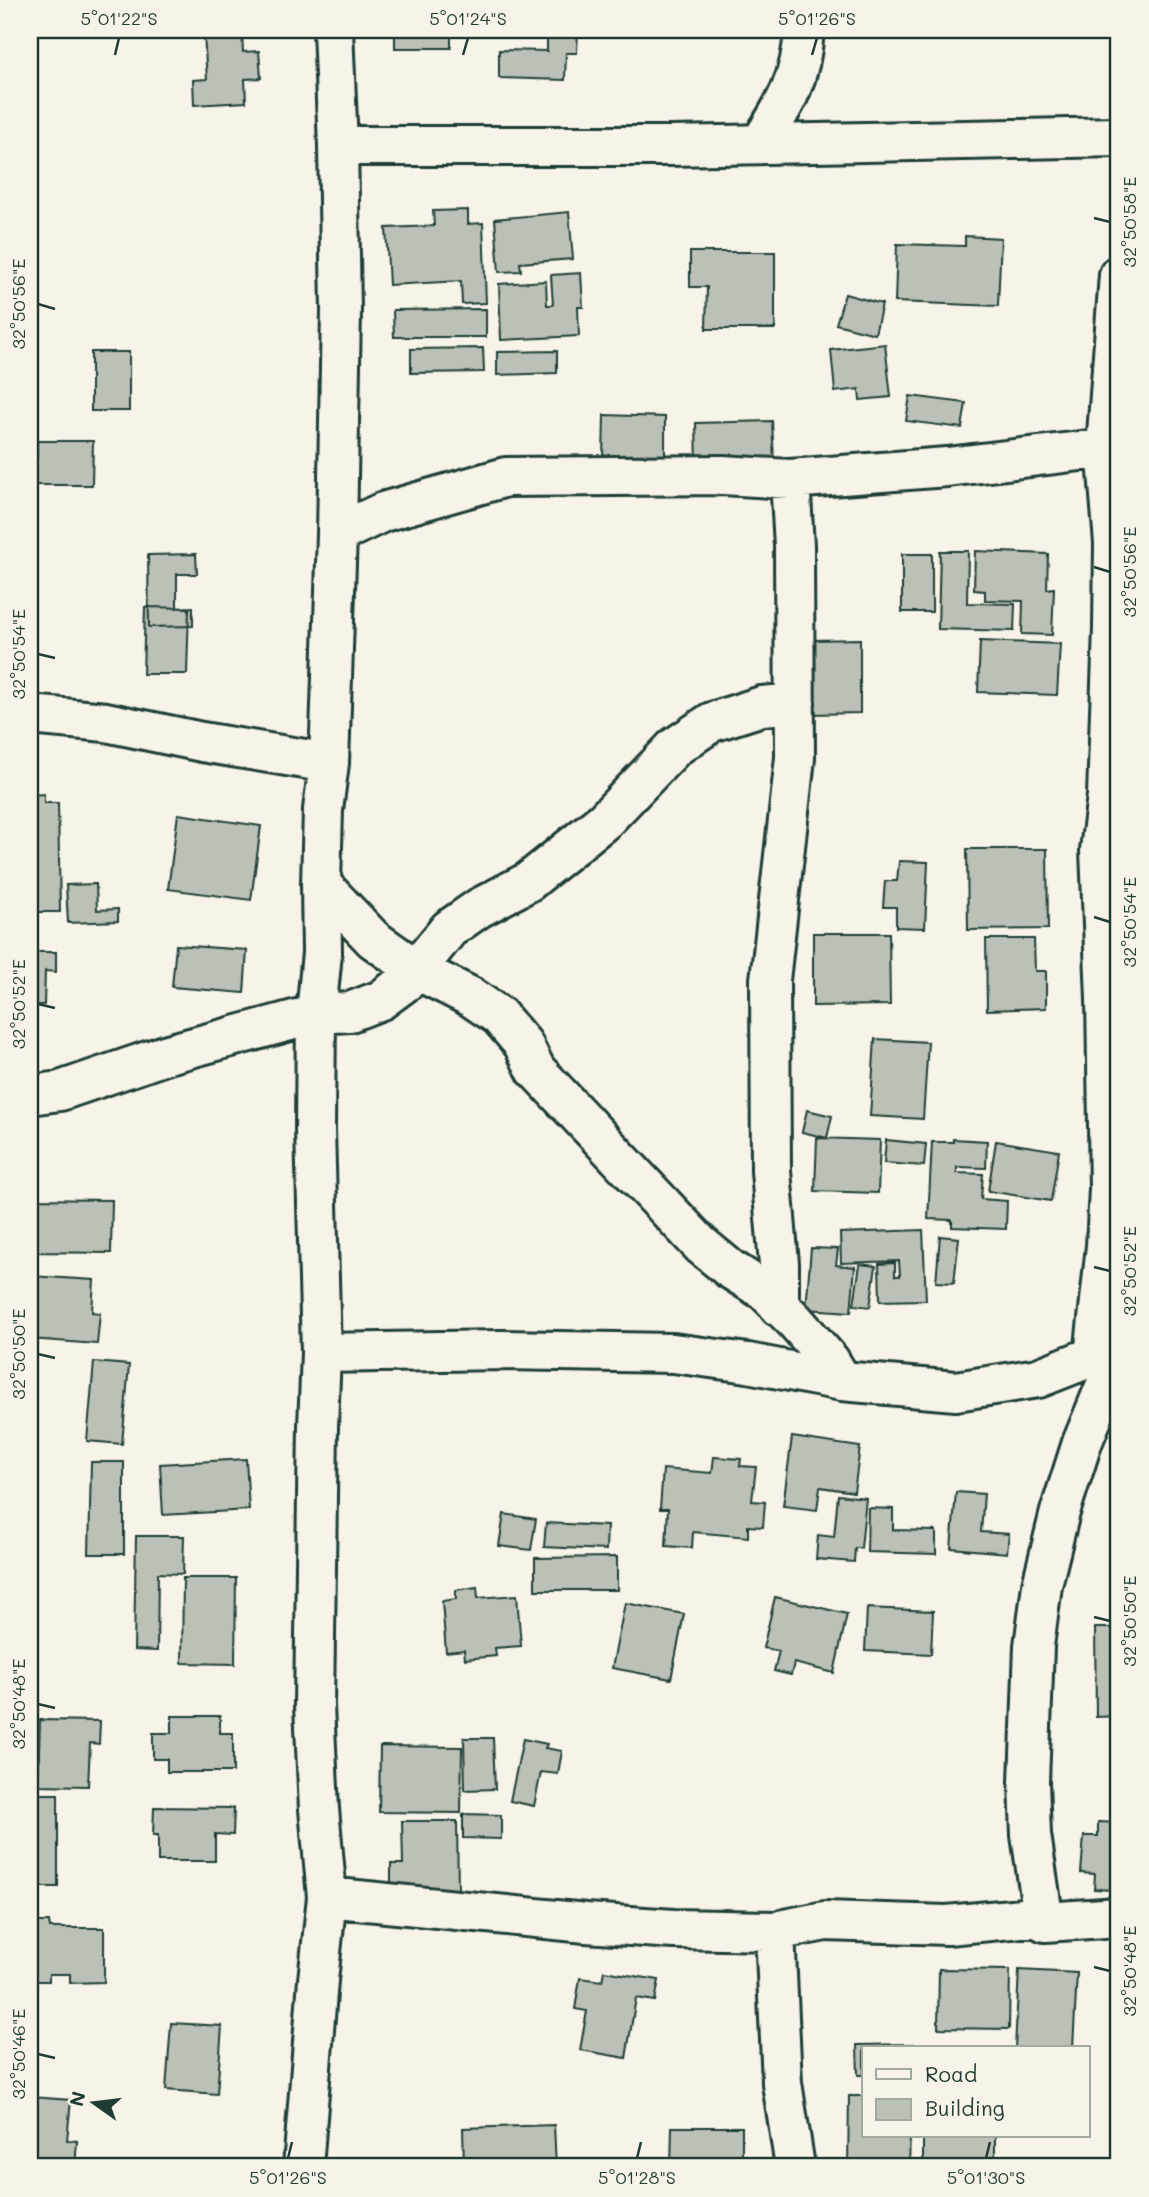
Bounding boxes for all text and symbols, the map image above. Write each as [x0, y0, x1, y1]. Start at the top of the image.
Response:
text: 5°01'22"S [80, 6, 158, 30]
text: 5°01'24"S [429, 6, 507, 30]
text: 5°01'26"S [778, 6, 856, 30]
text: 32°50'58"E [1117, 176, 1141, 268]
text: 32°50'56"E [6, 258, 30, 350]
text: 32°50'56"E [1117, 526, 1141, 618]
text: 32°50'54"E [6, 609, 30, 699]
text: 32°50'54"E [1117, 877, 1141, 967]
text: 32°50'52"E [6, 959, 30, 1049]
text: 32°50'52"E [1117, 1226, 1141, 1316]
text: 32°50'50"E [6, 1308, 30, 1400]
text: 32°50'50"E [1117, 1575, 1141, 1667]
text: 32°50'48"E [6, 1658, 30, 1750]
text: 32°50'48"E [1117, 1925, 1141, 2017]
text: 32°50'46"E [6, 2008, 30, 2100]
legend [862, 2046, 1090, 2138]
text: Road [925, 2060, 977, 2087]
north arrow [60, 2068, 130, 2138]
text: N [63, 2089, 91, 2109]
text: Building [925, 2094, 1005, 2121]
text: 5°01'26"S [249, 2165, 327, 2189]
text: 5°01'28"S [598, 2165, 676, 2189]
text: 5°01'30"S [947, 2165, 1025, 2189]

